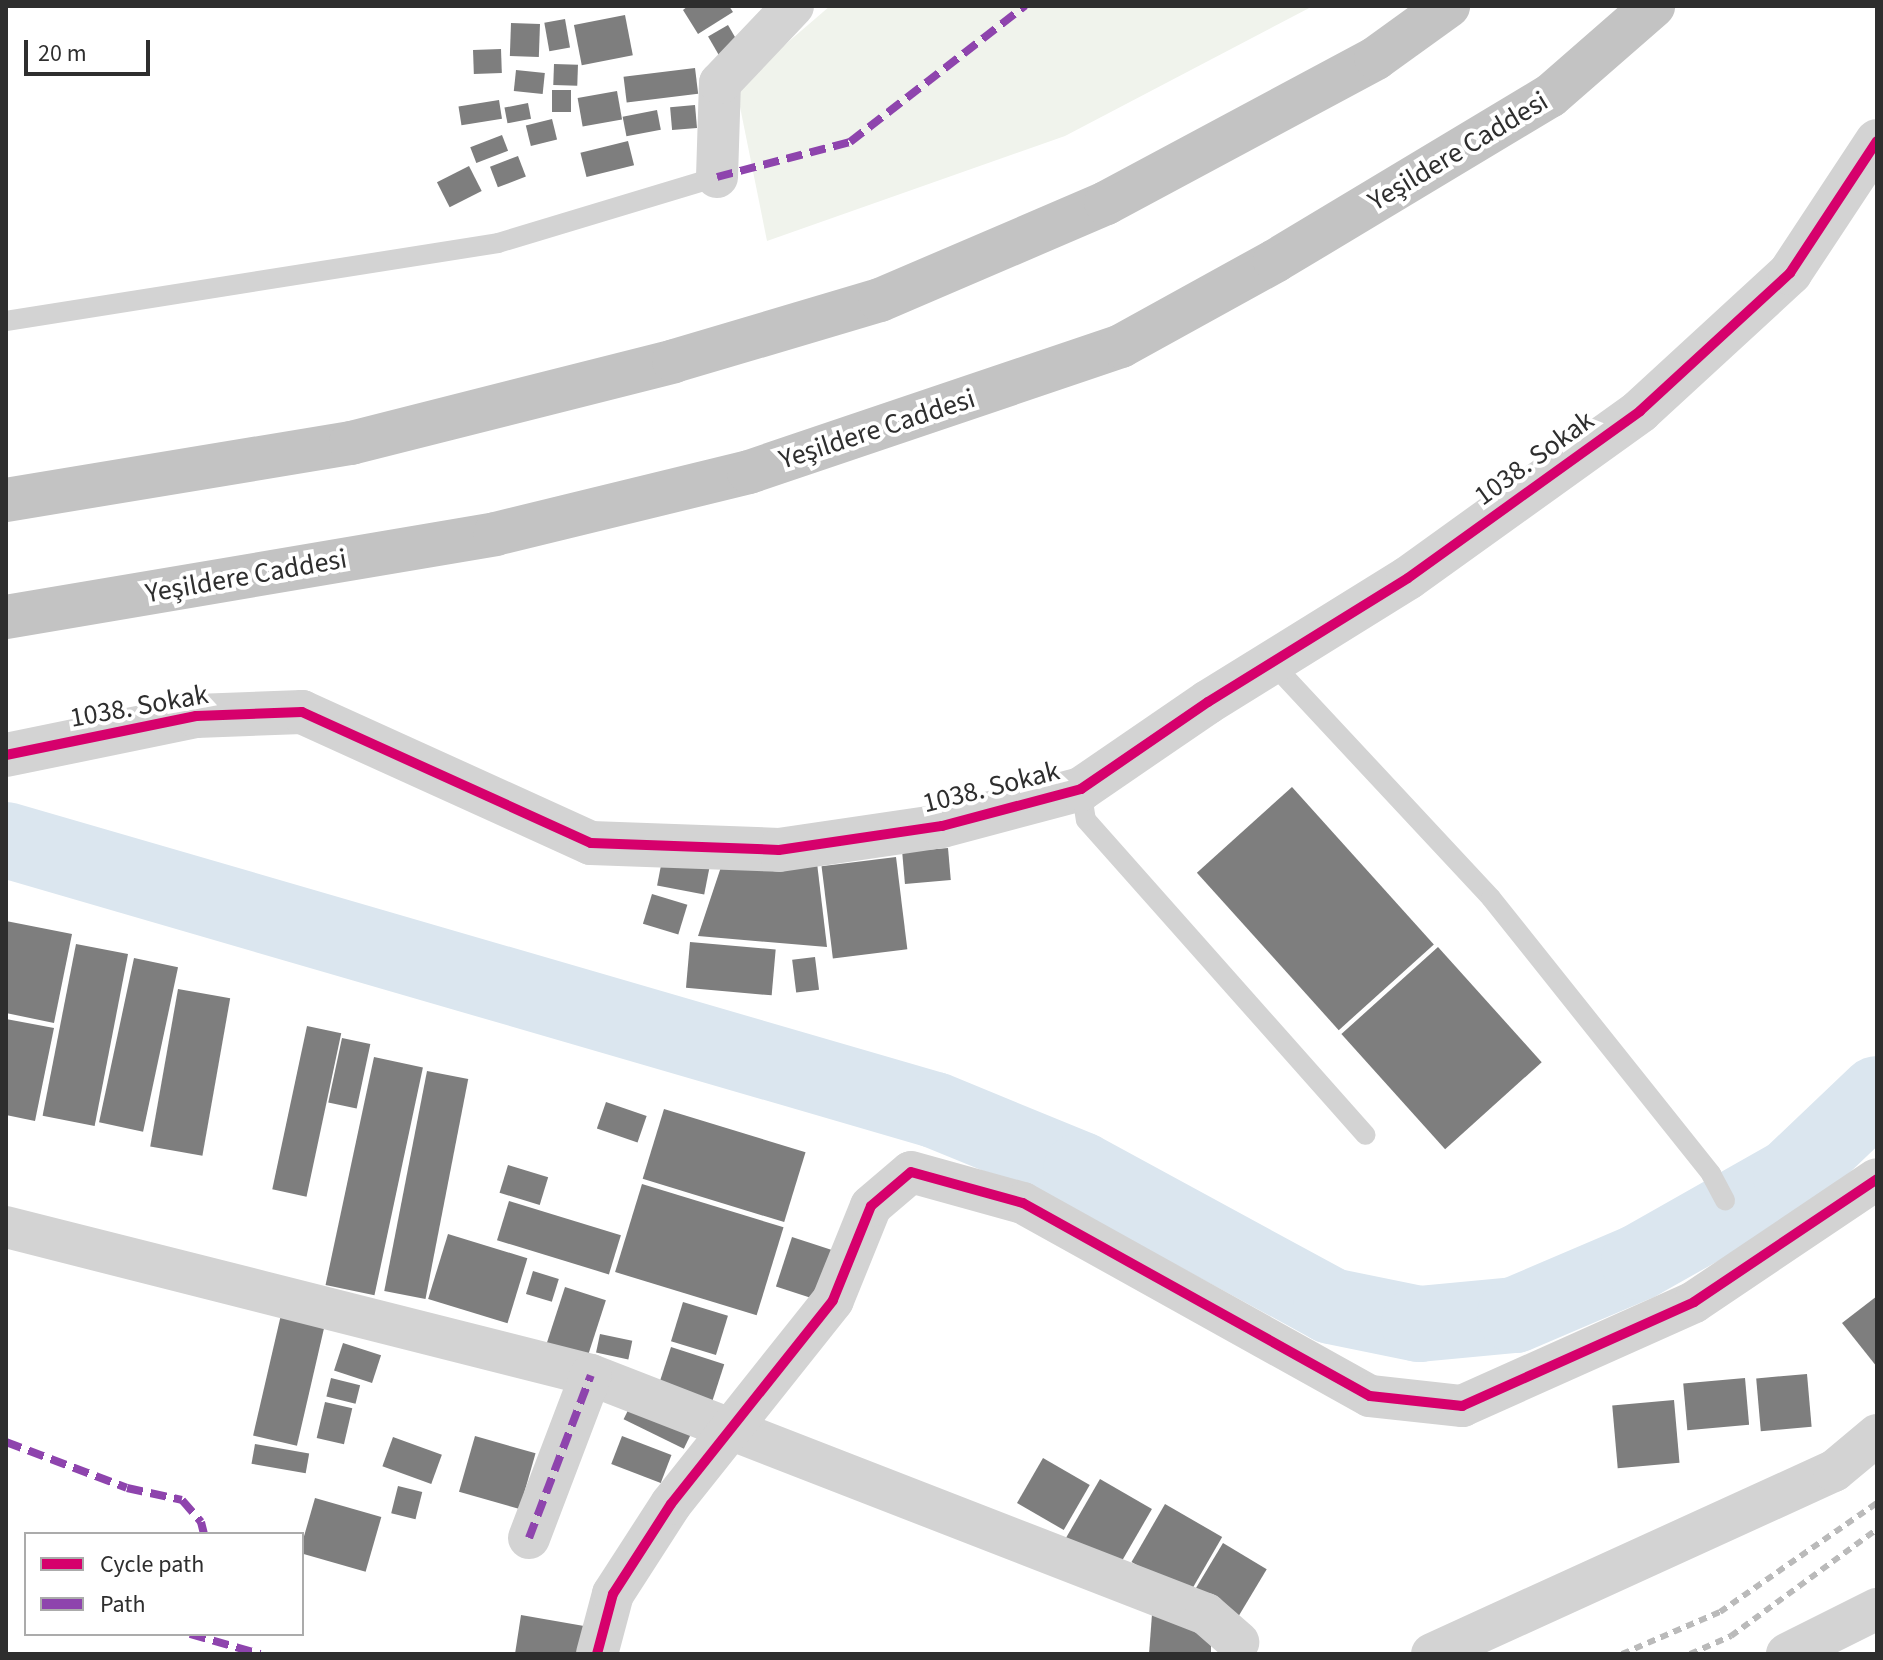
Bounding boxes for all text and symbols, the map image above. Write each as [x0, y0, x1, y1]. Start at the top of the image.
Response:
scale bar [28, 24, 154, 74]
text: 20 m [38, 36, 87, 71]
street label: Yeşildere Caddesi [1362, 84, 1554, 218]
street label: Yeşildere Caddesi [775, 382, 979, 476]
street label: 1038. Sokak [1468, 403, 1600, 513]
street label: Yeşildere Caddesi [143, 542, 349, 610]
street label: 1038. Sokak [67, 677, 211, 735]
street label: 1038. Sokak [919, 754, 1063, 820]
legend [24, 1532, 304, 1636]
text: Cycle path [100, 1547, 204, 1582]
text: Path [100, 1587, 146, 1622]

